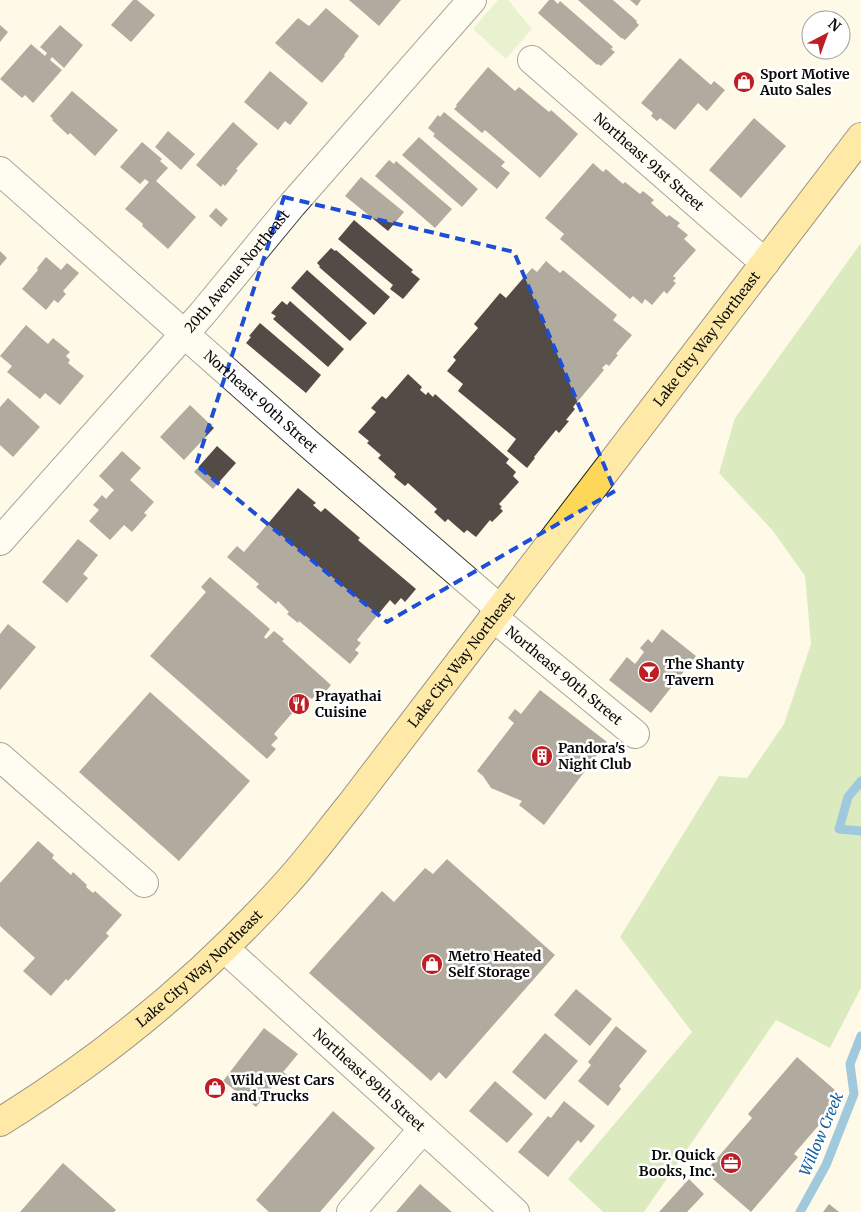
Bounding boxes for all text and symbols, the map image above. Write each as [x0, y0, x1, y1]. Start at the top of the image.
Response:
north arrow [801, 10, 851, 60]
text: N [824, 15, 845, 36]
place label: Sport Motive Auto Sales [759, 65, 850, 99]
shop icon: Sport Motive Auto Sales [732, 70, 756, 94]
street label: Northeast 91st Street [590, 109, 708, 215]
street label: 20th Avenue Northeast [181, 206, 294, 337]
street label: Lake City Way Northeast [649, 267, 764, 410]
street label: Northeast 90th Street [200, 346, 322, 457]
street label: Lake City Way Northeast [404, 588, 519, 731]
street label: Northeast 90th Street [502, 622, 626, 729]
place label: The Shanty Tavern [665, 655, 745, 689]
bar icon: The Shanty Tavern [637, 660, 661, 684]
place label: Prayathai Cuisine [315, 687, 382, 721]
restaurant icon: Prayathai Cuisine [287, 692, 311, 716]
place label: Pandora's Night Club [558, 739, 632, 773]
building icon: Pandora's Night Club [530, 744, 554, 768]
street label: Lake City Way Northeast [132, 906, 266, 1031]
place label: Metro Heated Self Storage [448, 947, 542, 981]
shop icon: Metro Heated Self Storage [420, 952, 444, 976]
street label: Northeast 89th Street [309, 1024, 429, 1135]
place label: Wild West Cars and Trucks [230, 1071, 334, 1105]
shop icon: Wild West Cars and Trucks [203, 1076, 227, 1100]
water label: Willow Creek [795, 1089, 847, 1179]
place label: Dr. Quick Books, Inc. [639, 1146, 716, 1180]
office icon: Dr. Quick Books, Inc. [719, 1151, 743, 1175]

